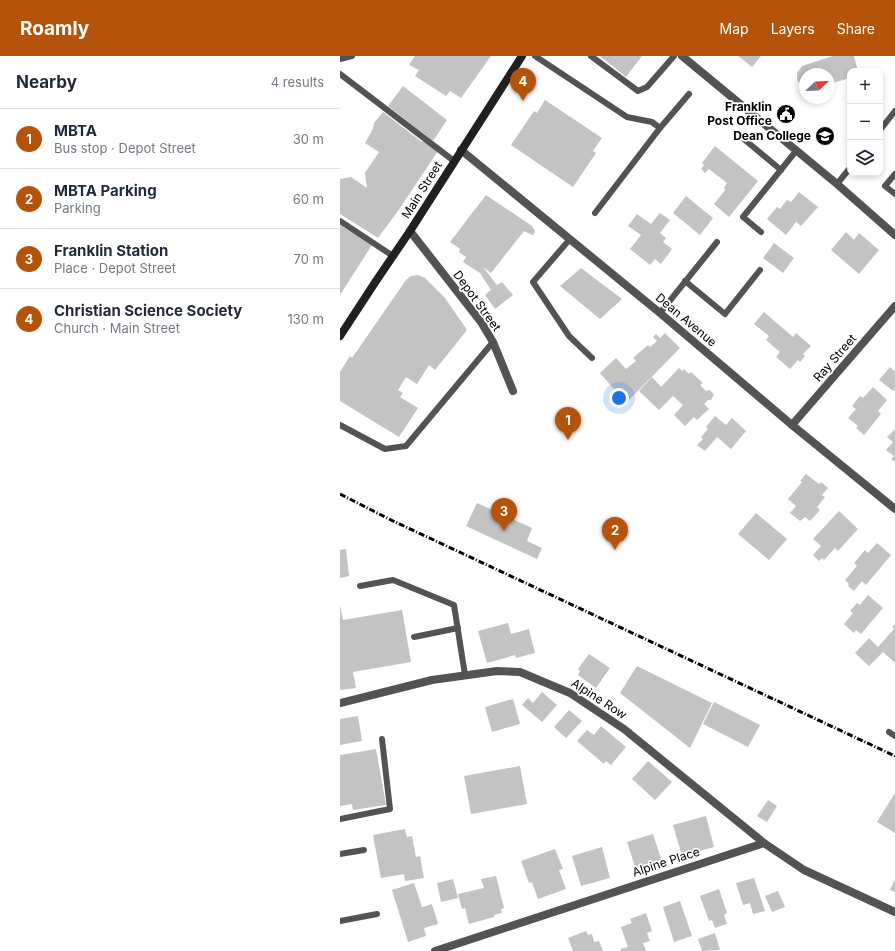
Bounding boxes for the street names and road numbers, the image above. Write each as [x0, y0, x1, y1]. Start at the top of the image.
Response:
street label: Main Street [398, 158, 445, 221]
street label: Depot Street [450, 267, 504, 334]
street label: Dean Avenue [653, 290, 720, 350]
street label: Ray Street [810, 331, 859, 385]
street label: Alpine Row [569, 675, 630, 722]
street label: Alpine Place [630, 844, 701, 879]

